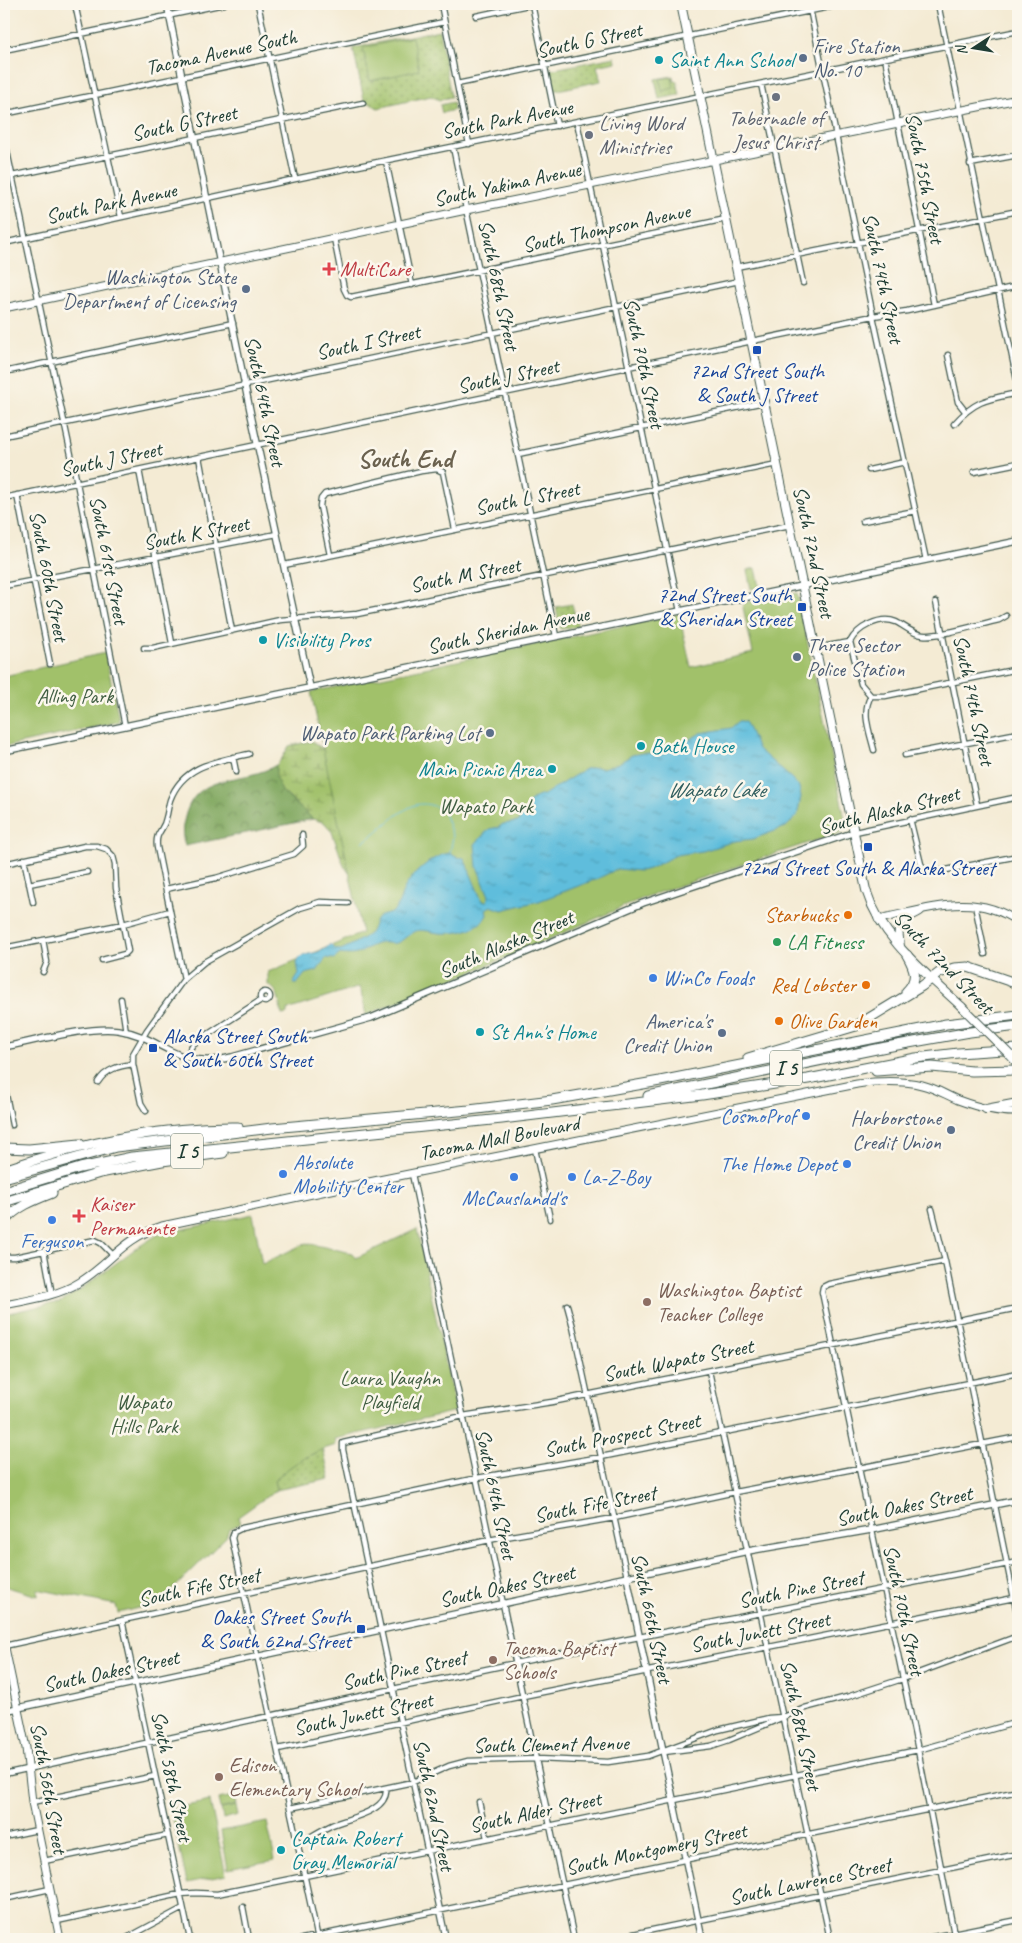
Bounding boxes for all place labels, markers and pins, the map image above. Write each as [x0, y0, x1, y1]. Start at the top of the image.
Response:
place label: Fire Station No. 10 [813, 33, 900, 83]
place label: Saint Ann School [669, 47, 797, 73]
marker: Fire Station No. 10 [797, 52, 809, 64]
marker: Saint Ann School [653, 54, 665, 66]
marker: Tabernacle of Jesus Christ [770, 91, 782, 103]
place label: Tabernacle of Jesus Christ [729, 105, 828, 155]
place label: Living Word Ministries [599, 110, 687, 160]
marker: Living Word Ministries [583, 129, 595, 141]
place label: MultiCare [340, 256, 413, 282]
marker: MultiCare [322, 262, 336, 276]
place label: Washington State Department of Licensing [63, 264, 238, 314]
marker: Washington State Department of Licensing [240, 283, 252, 295]
marker: 72nd Street South & South J Street [751, 344, 763, 356]
place label: 72nd Street South & South J Street [690, 358, 825, 408]
place label: 72nd Street South & Sheridan Street [658, 582, 794, 632]
marker: 72nd Street South & Sheridan Street [796, 601, 808, 613]
place label: Visibility Pros [273, 627, 372, 653]
place label: Three Sector Police Station [807, 632, 905, 682]
marker: Visibility Pros [257, 634, 269, 646]
marker: Three Sector Police Station [791, 651, 803, 663]
place label: Wapato Park Parking Lot [300, 720, 483, 746]
marker: Wapato Park Parking Lot [484, 727, 496, 739]
place label: Bath House [651, 733, 736, 759]
marker: Bath House [635, 740, 647, 752]
place label: Main Picnic Area [419, 756, 544, 782]
marker: Main Picnic Area [546, 763, 558, 775]
marker: 72nd Street South & Alaska Street [862, 841, 874, 853]
place label: 72nd Street South & Alaska Street [741, 855, 998, 881]
place label: Starbucks [765, 902, 840, 928]
marker: Starbucks [842, 909, 854, 921]
place label: LA Fitness [787, 929, 865, 955]
marker: LA Fitness [771, 936, 783, 948]
place label: WinCo Foods [663, 965, 756, 991]
marker: WinCo Foods [647, 972, 659, 984]
place label: Red Lobster [771, 972, 857, 998]
marker: Red Lobster [860, 979, 872, 991]
place label: America's Credit Union [623, 1008, 714, 1058]
place label: Olive Garden [789, 1008, 878, 1034]
marker: Olive Garden [773, 1015, 785, 1027]
place label: St Ann's Home [490, 1019, 597, 1045]
place label: Alaska Street South & South 60th Street [163, 1023, 315, 1073]
marker: St Ann's Home [474, 1026, 486, 1038]
marker: America's Credit Union [716, 1027, 728, 1039]
marker: Alaska Street South & South 60th Street [147, 1042, 159, 1054]
place label: CosmoProf [720, 1103, 801, 1129]
place label: Harborstone Credit Union [851, 1105, 943, 1155]
marker: CosmoProf [800, 1110, 812, 1122]
marker: Harborstone Credit Union [945, 1124, 957, 1136]
place label: Absolute Mobility Center [293, 1149, 405, 1199]
place label: The Home Depot [720, 1151, 839, 1177]
marker: The Home Depot [841, 1158, 853, 1170]
place label: La-Z-Boy [582, 1164, 652, 1190]
marker: Absolute Mobility Center [277, 1168, 289, 1180]
marker: McCauslandd's [508, 1171, 520, 1183]
marker: La-Z-Boy [566, 1171, 578, 1183]
place label: McCauslandd's [462, 1185, 568, 1211]
place label: Kaiser Permanente [90, 1191, 177, 1241]
marker: Kaiser Permanente [72, 1209, 86, 1223]
marker: Ferguson [46, 1214, 58, 1226]
place label: Ferguson [21, 1228, 84, 1254]
place label: Washington Baptist Teacher College [657, 1277, 803, 1327]
marker: Washington Baptist Teacher College [641, 1296, 653, 1308]
place label: Oakes Street South & South 62nd Street [200, 1604, 353, 1654]
marker: Oakes Street South & South 62nd Street [355, 1623, 367, 1635]
place label: Tacoma Baptist Schools [503, 1635, 617, 1685]
marker: Tacoma Baptist Schools [487, 1654, 499, 1666]
place label: Edison Elementary School [229, 1752, 364, 1802]
marker: Edison Elementary School [213, 1771, 225, 1783]
place label: Captain Robert Gray Memorial [291, 1825, 404, 1875]
marker: Captain Robert Gray Memorial [275, 1844, 287, 1856]

